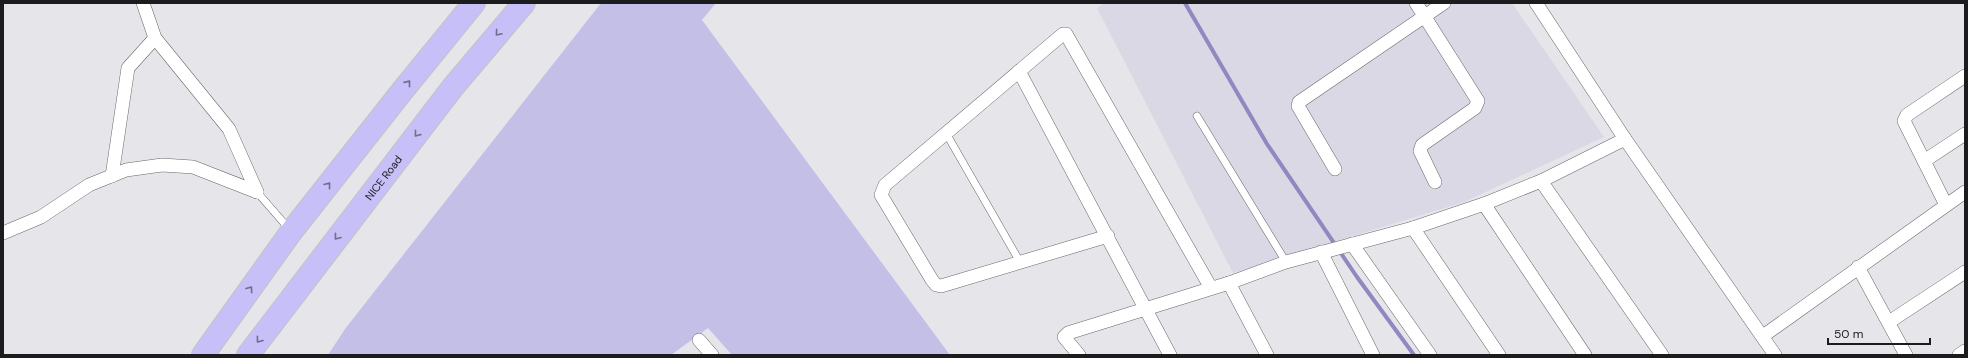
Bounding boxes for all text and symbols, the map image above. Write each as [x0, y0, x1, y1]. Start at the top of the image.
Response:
one-way arrow [496, 28, 503, 35]
one-way arrow [404, 81, 411, 88]
one-way arrow [414, 129, 421, 136]
street label: NICE Road [362, 153, 405, 203]
one-way arrow [323, 183, 330, 190]
one-way arrow [335, 232, 342, 239]
one-way arrow [245, 287, 252, 294]
scale bar [1828, 320, 1930, 346]
text: 50 m [1834, 326, 1863, 342]
one-way arrow [257, 336, 264, 343]

